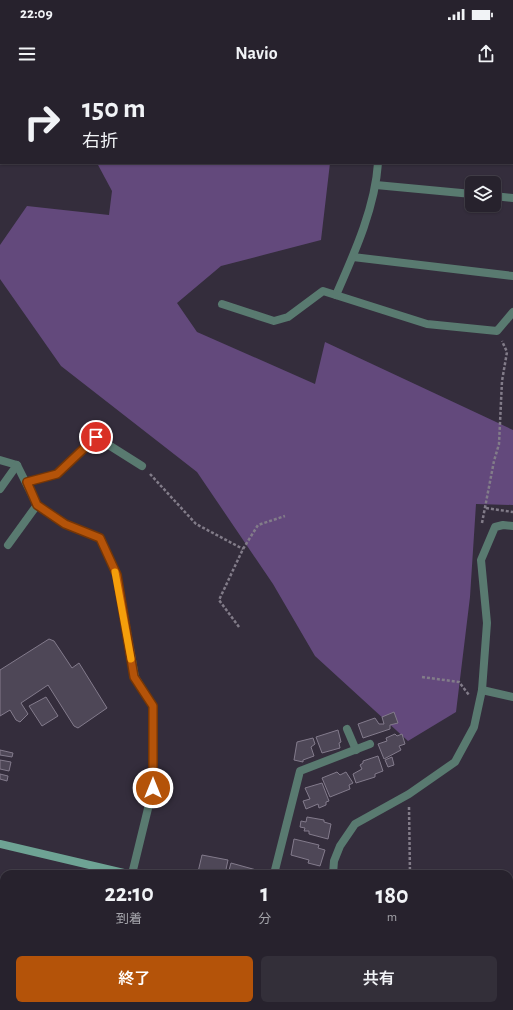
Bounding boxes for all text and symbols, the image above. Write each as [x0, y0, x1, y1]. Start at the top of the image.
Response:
text: 22:09 [20, 6, 53, 21]
icon: menu [16, 43, 38, 65]
icon: share [475, 43, 497, 65]
text: Navio [235, 45, 278, 63]
text: 150 m [82, 95, 146, 123]
icon: right [16, 96, 68, 148]
text: 右折 [82, 133, 118, 151]
map controls [465, 176, 501, 212]
button: layers [465, 176, 501, 212]
pin [79, 420, 113, 454]
icon: arrive [85, 426, 107, 448]
position arrow [132, 767, 174, 809]
text: 22:10 [104, 882, 154, 906]
text: 1 [260, 882, 269, 906]
text: 180 [376, 884, 409, 908]
text: m [387, 911, 397, 924]
text: 到着 [116, 913, 142, 926]
text: 分 [258, 913, 271, 926]
button: 終了 [16, 956, 253, 1002]
button: 共有 [261, 956, 497, 1002]

